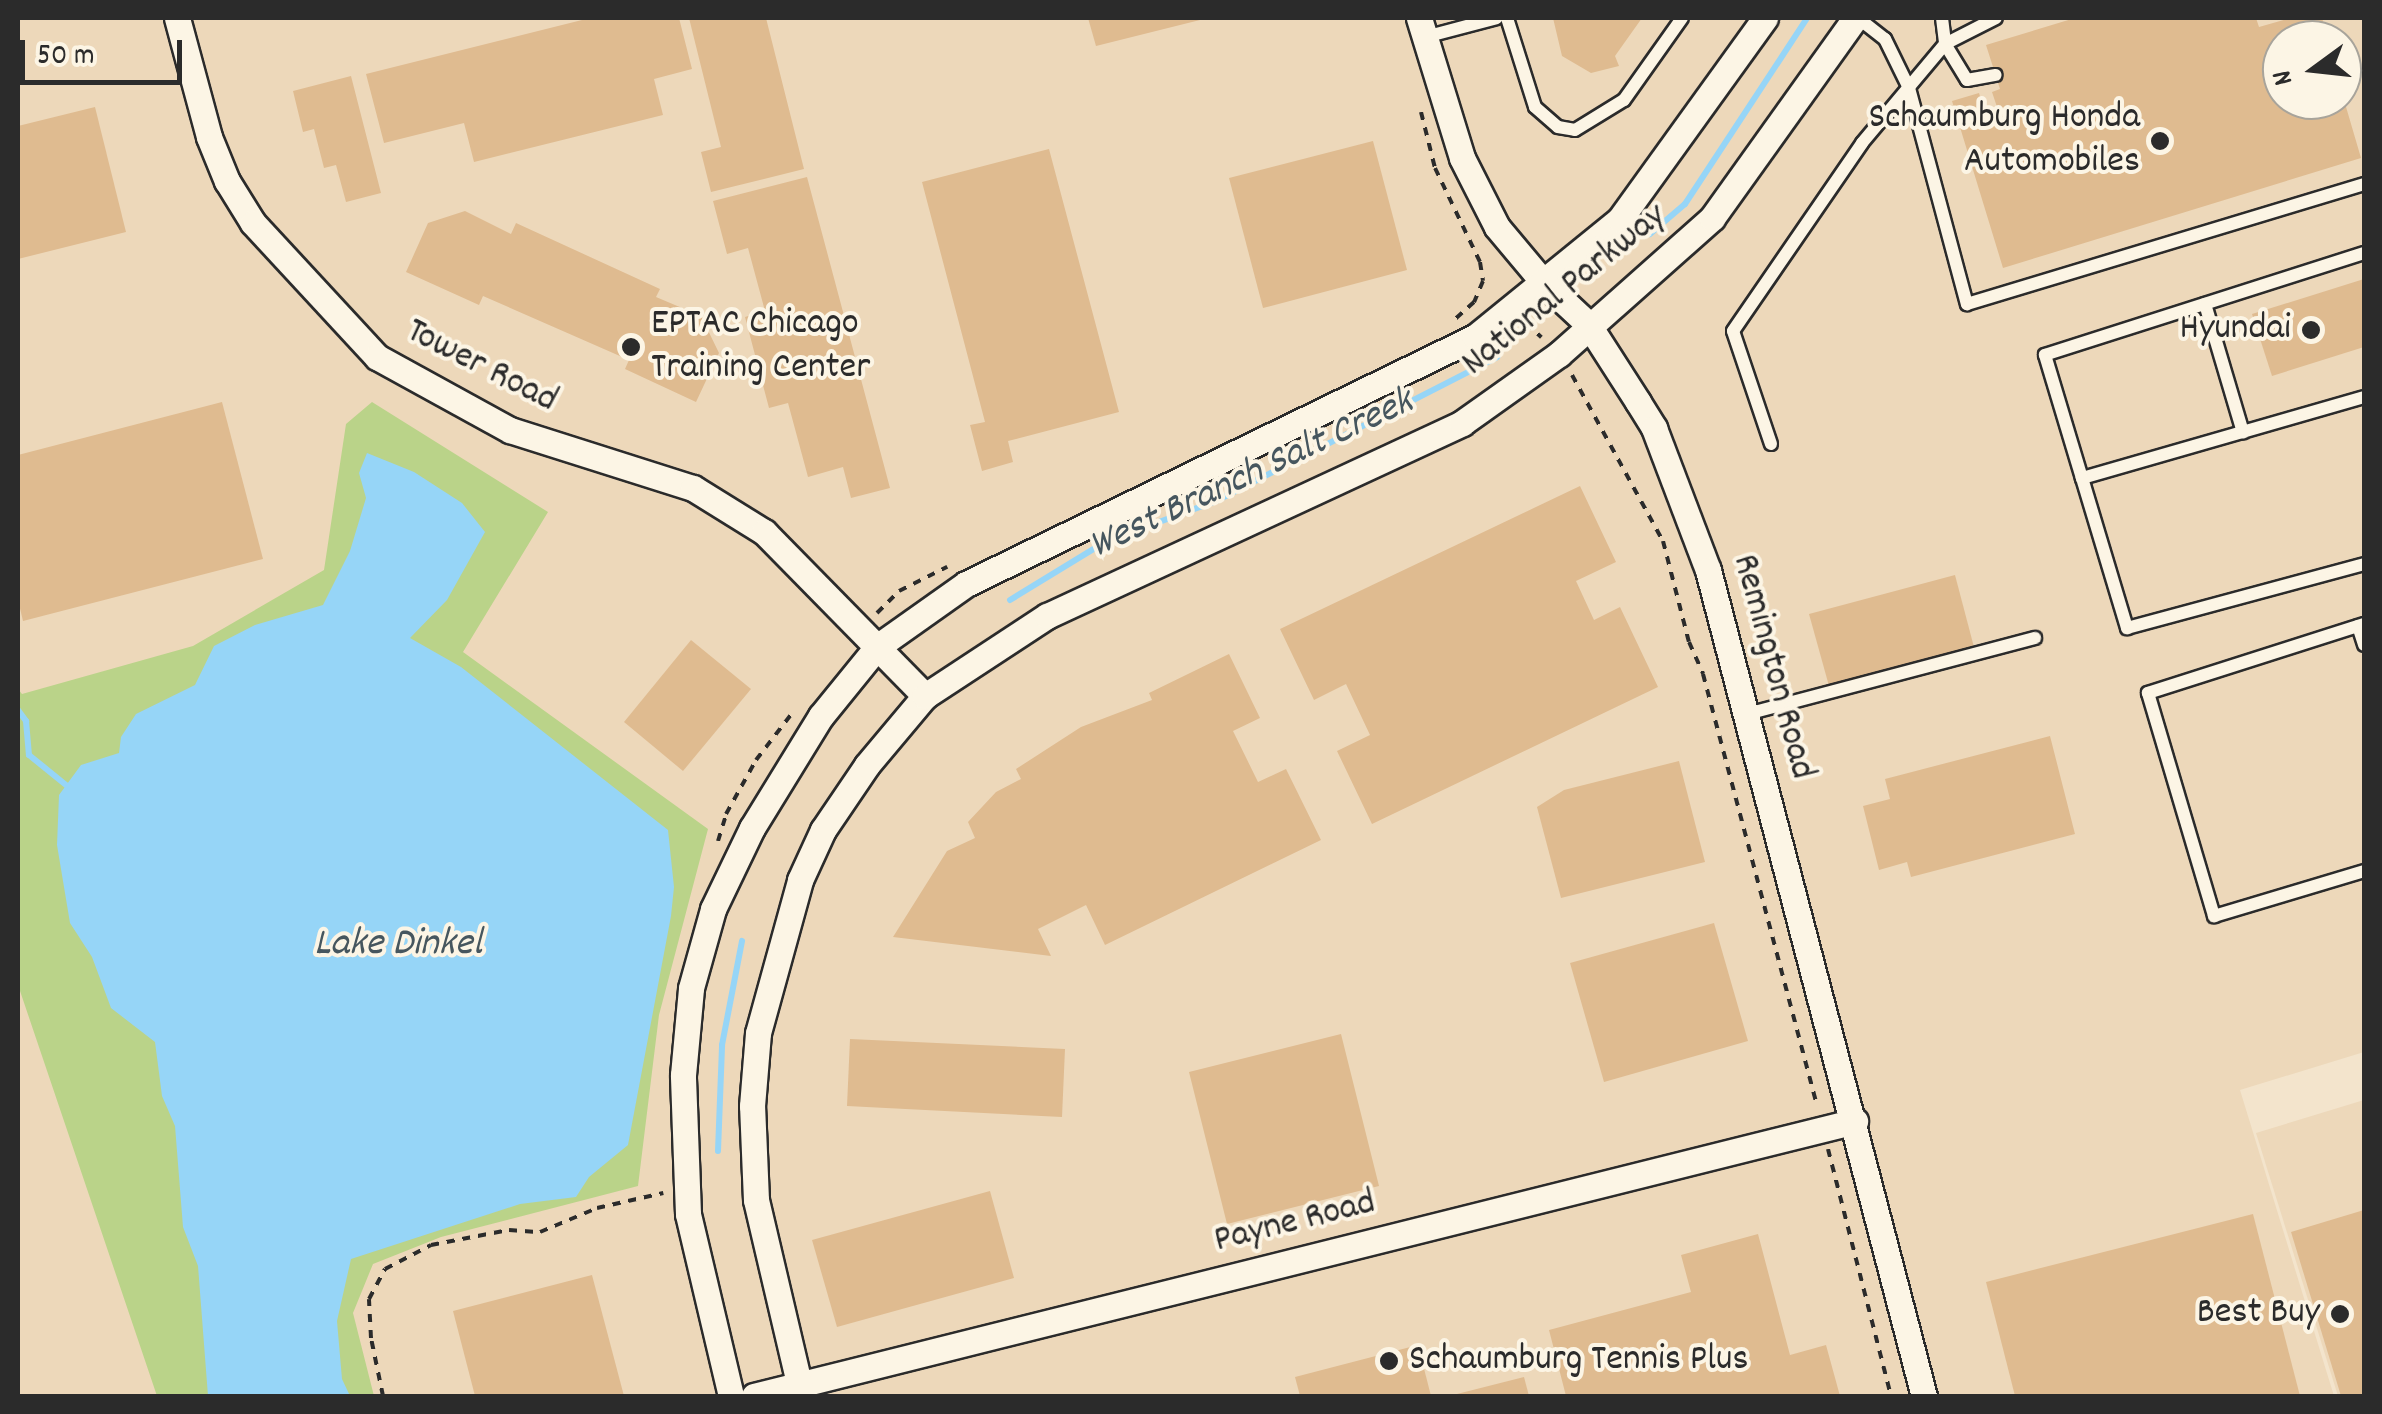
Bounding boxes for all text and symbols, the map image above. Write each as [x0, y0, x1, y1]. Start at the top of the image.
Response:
scale bar [25, 20, 188, 82]
north arrow [2262, 20, 2362, 120]
text: 50 m [37, 36, 95, 79]
text: N [2264, 65, 2306, 89]
place label: Schaumburg Honda Automobiles [1868, 96, 2140, 185]
marker: Schaumburg Honda Automobiles [2149, 130, 2171, 152]
street label: National Parkway [1453, 195, 1677, 387]
place label: EPTAC Chicago Training Center [651, 302, 870, 392]
place label: Hyundai [2180, 307, 2291, 353]
street label: Tower Road [398, 310, 564, 424]
marker: Hyundai [2300, 319, 2322, 341]
marker: EPTAC Chicago Training Center [620, 336, 642, 358]
water label: West Branch Salt Creek [1082, 380, 1422, 572]
street label: Remington Road [1720, 550, 1824, 784]
water label: Lake Dinkel [314, 922, 482, 970]
street label: Payne Road [1210, 1181, 1380, 1265]
place label: Best Buy [2197, 1291, 2320, 1337]
marker: Best Buy [2329, 1303, 2351, 1325]
place label: Schaumburg Tennis Plus [1409, 1338, 1748, 1384]
marker: Schaumburg Tennis Plus [1378, 1350, 1400, 1372]

